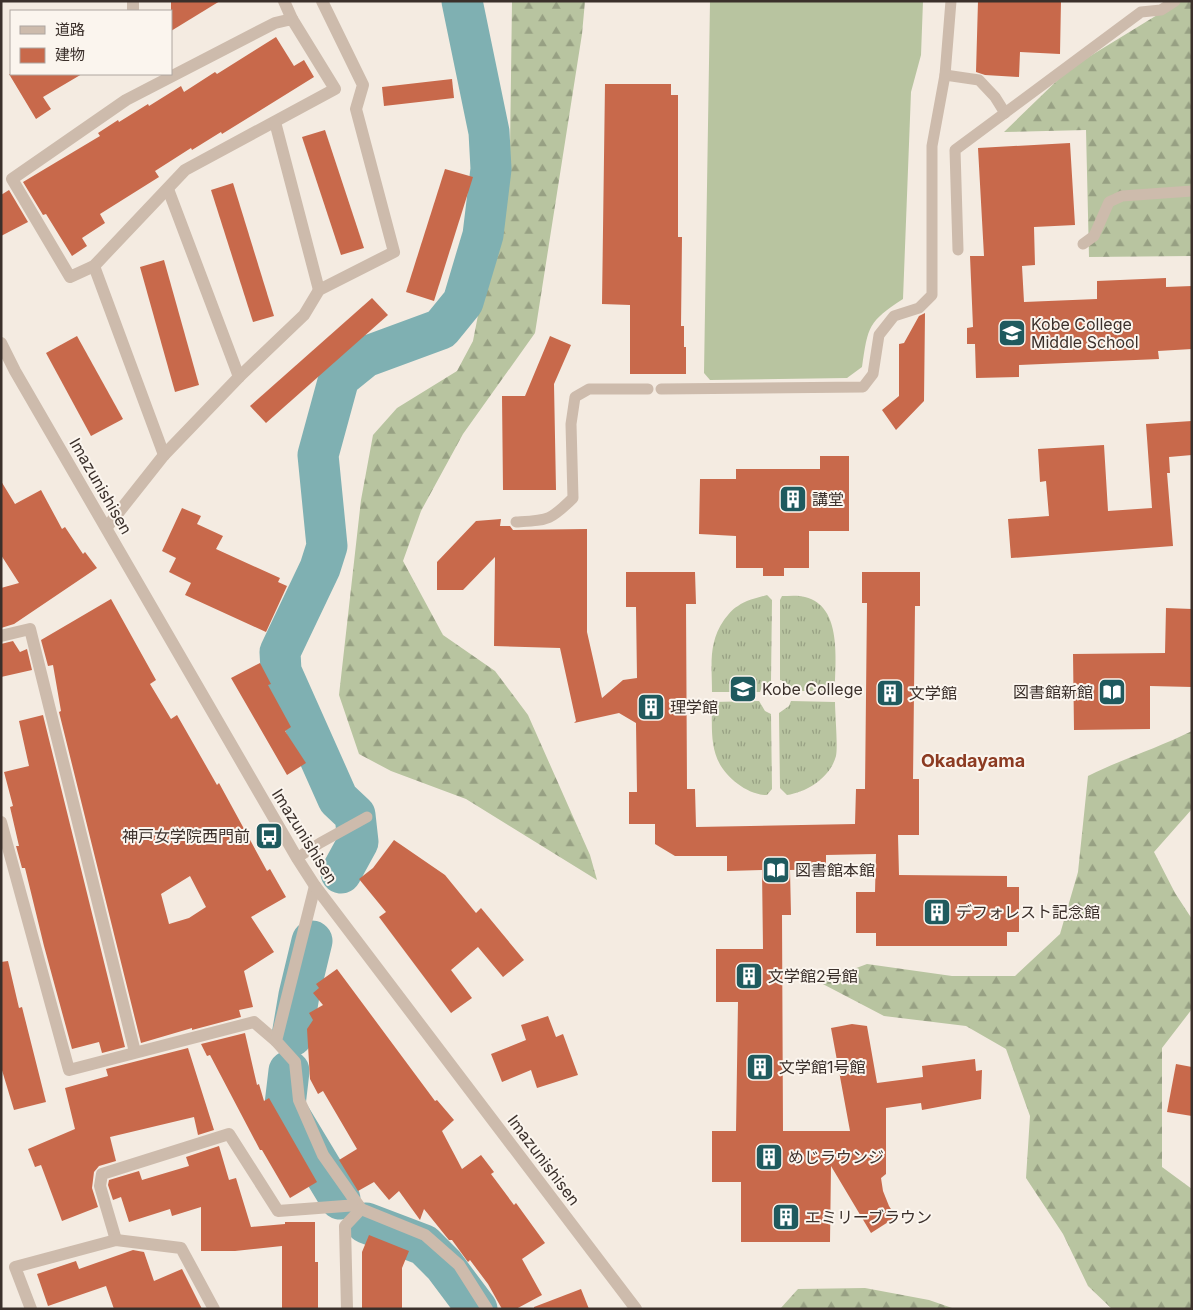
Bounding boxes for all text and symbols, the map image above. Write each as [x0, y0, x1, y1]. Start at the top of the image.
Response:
legend [10, 10, 172, 75]
text: 道路 [55, 20, 85, 39]
text: 建物 [55, 45, 85, 64]
place label: Kobe College Middle School [1031, 314, 1139, 352]
school or university icon: Kobe College Middle School [997, 318, 1027, 348]
street label: Imazunishisen [65, 434, 137, 538]
building icon: 講堂 [778, 484, 808, 514]
place label: 講堂 [812, 489, 844, 509]
school or university icon: Kobe College [728, 674, 758, 704]
library icon: 図書館新館 [1097, 677, 1127, 707]
building icon: 文学館 [875, 678, 905, 708]
place label: Kobe College [762, 679, 863, 699]
place label: 図書館新館 [1013, 682, 1093, 702]
place label: 文学館 [909, 683, 957, 703]
building icon: 理学館 [636, 692, 666, 722]
place label: 理学館 [670, 697, 718, 717]
district label: Okadayama [921, 750, 1025, 771]
street label: Imazunishisen [268, 785, 342, 887]
bus stop icon: 神戸女学院西門前 [254, 821, 284, 851]
place label: 神戸女学院西門前 [122, 826, 250, 846]
library icon: 図書館本館 [761, 855, 791, 885]
place label: 図書館本館 [795, 860, 875, 880]
building icon: デフォレスト記念館 [922, 897, 952, 927]
place label: デフォレスト記念館 [956, 902, 1100, 922]
building icon: 文学館2号館 [734, 961, 764, 991]
place label: 文学館2号館 [768, 966, 858, 986]
building icon: 文学館1号館 [745, 1052, 775, 1082]
place label: 文学館1号館 [779, 1057, 866, 1077]
street label: Imazunishisen [504, 1111, 584, 1209]
building icon: めじラウンジ [754, 1142, 784, 1172]
place label: めじラウンジ [788, 1147, 884, 1167]
building icon: エミリーブラウン [771, 1202, 801, 1232]
place label: エミリーブラウン [805, 1207, 932, 1227]

